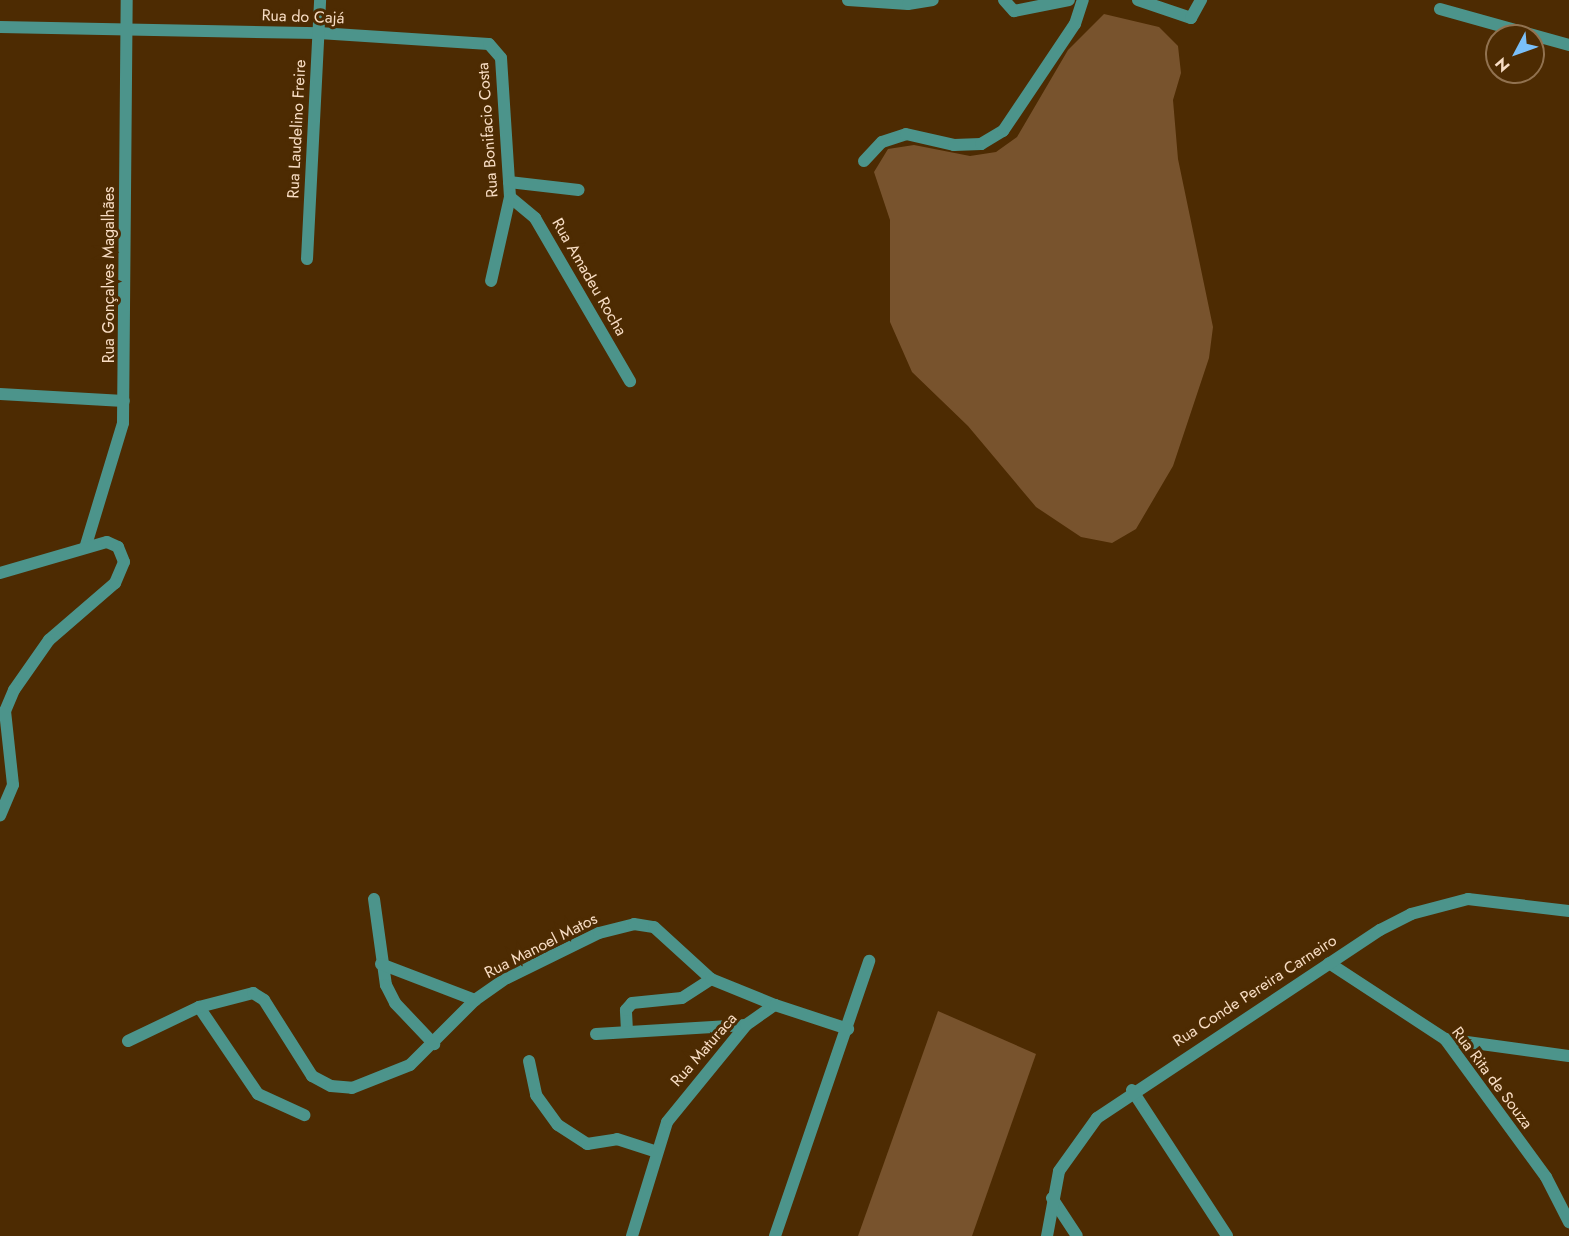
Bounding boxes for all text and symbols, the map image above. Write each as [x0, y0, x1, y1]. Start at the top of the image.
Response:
street label: Rua do Cajá [261, 6, 345, 28]
north arrow [1485, 24, 1545, 84]
text: N [1490, 52, 1515, 77]
street label: Rua Laudelino Freire [284, 59, 310, 199]
street label: Rua Bonifacio Costa [474, 62, 502, 198]
street label: Rua Gonçalves Magalhães [99, 187, 119, 363]
street label: Rua Amadeu Rocha [548, 215, 630, 339]
street label: Rua Manoel Matos [481, 909, 601, 983]
street label: Rua Conde Pereira Carneiro [1170, 931, 1340, 1051]
street label: Rua Maturaca [667, 1009, 741, 1091]
street label: Rua Rita de Souza [1447, 1023, 1537, 1133]

